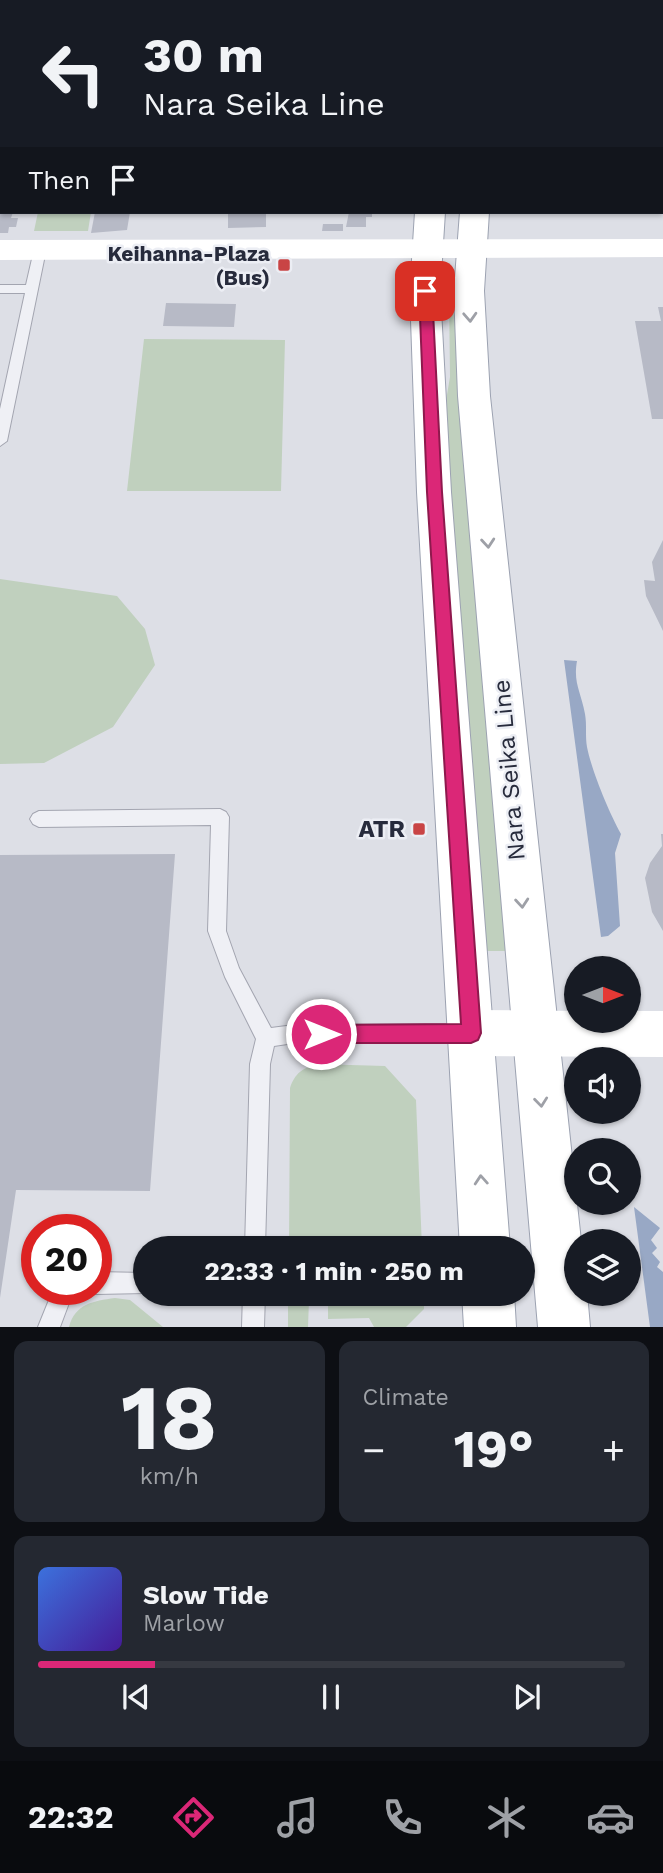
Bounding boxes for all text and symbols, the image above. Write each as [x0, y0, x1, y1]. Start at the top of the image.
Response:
text: 30 m [143, 26, 264, 84]
icon: left [28, 28, 119, 119]
text: Nara Seika Line [143, 85, 385, 123]
icon: arrive [104, 161, 142, 199]
text: Then [28, 165, 90, 195]
place label: Keihanna-Plaza (Bus) [108, 241, 271, 290]
marker: Keihanna-Plaza (Bus) [276, 257, 292, 273]
pin [395, 261, 455, 321]
icon: arrive [406, 272, 444, 310]
one-way arrow [463, 311, 478, 322]
one-way arrow [480, 538, 495, 549]
street label: Nara Seika Line [487, 678, 531, 862]
place label: ATR [359, 815, 405, 843]
marker: ATR [411, 821, 427, 837]
one-way arrow [514, 898, 529, 909]
north arrow [564, 956, 640, 1032]
map controls [564, 956, 641, 1306]
position arrow [284, 997, 358, 1071]
button: sound [564, 1047, 641, 1124]
one-way arrow [533, 1097, 548, 1108]
button: search [564, 1138, 641, 1215]
one-way arrow [473, 1174, 488, 1185]
speed limit sign: 20 [21, 1214, 112, 1305]
button: layers [564, 1229, 641, 1306]
text: 22:33 · 1 min · 250 m [204, 1256, 464, 1286]
text: 18 [121, 1364, 217, 1471]
text: Climate [363, 1384, 449, 1411]
text: 19° [454, 1419, 534, 1480]
text: − [363, 1428, 385, 1472]
text: + [602, 1428, 625, 1472]
text: km/h [140, 1463, 199, 1490]
text: Slow Tide [143, 1580, 269, 1610]
text: Marlow [143, 1610, 225, 1637]
icon: previous [117, 1678, 155, 1716]
icon: pause [312, 1678, 350, 1716]
icon: next [508, 1678, 546, 1716]
icon: directions [169, 1793, 218, 1842]
icon: music [273, 1793, 322, 1842]
icon: phone [378, 1793, 427, 1842]
icon: climate [482, 1793, 531, 1842]
icon: car [586, 1793, 635, 1842]
text: 22:32 [28, 1798, 114, 1836]

